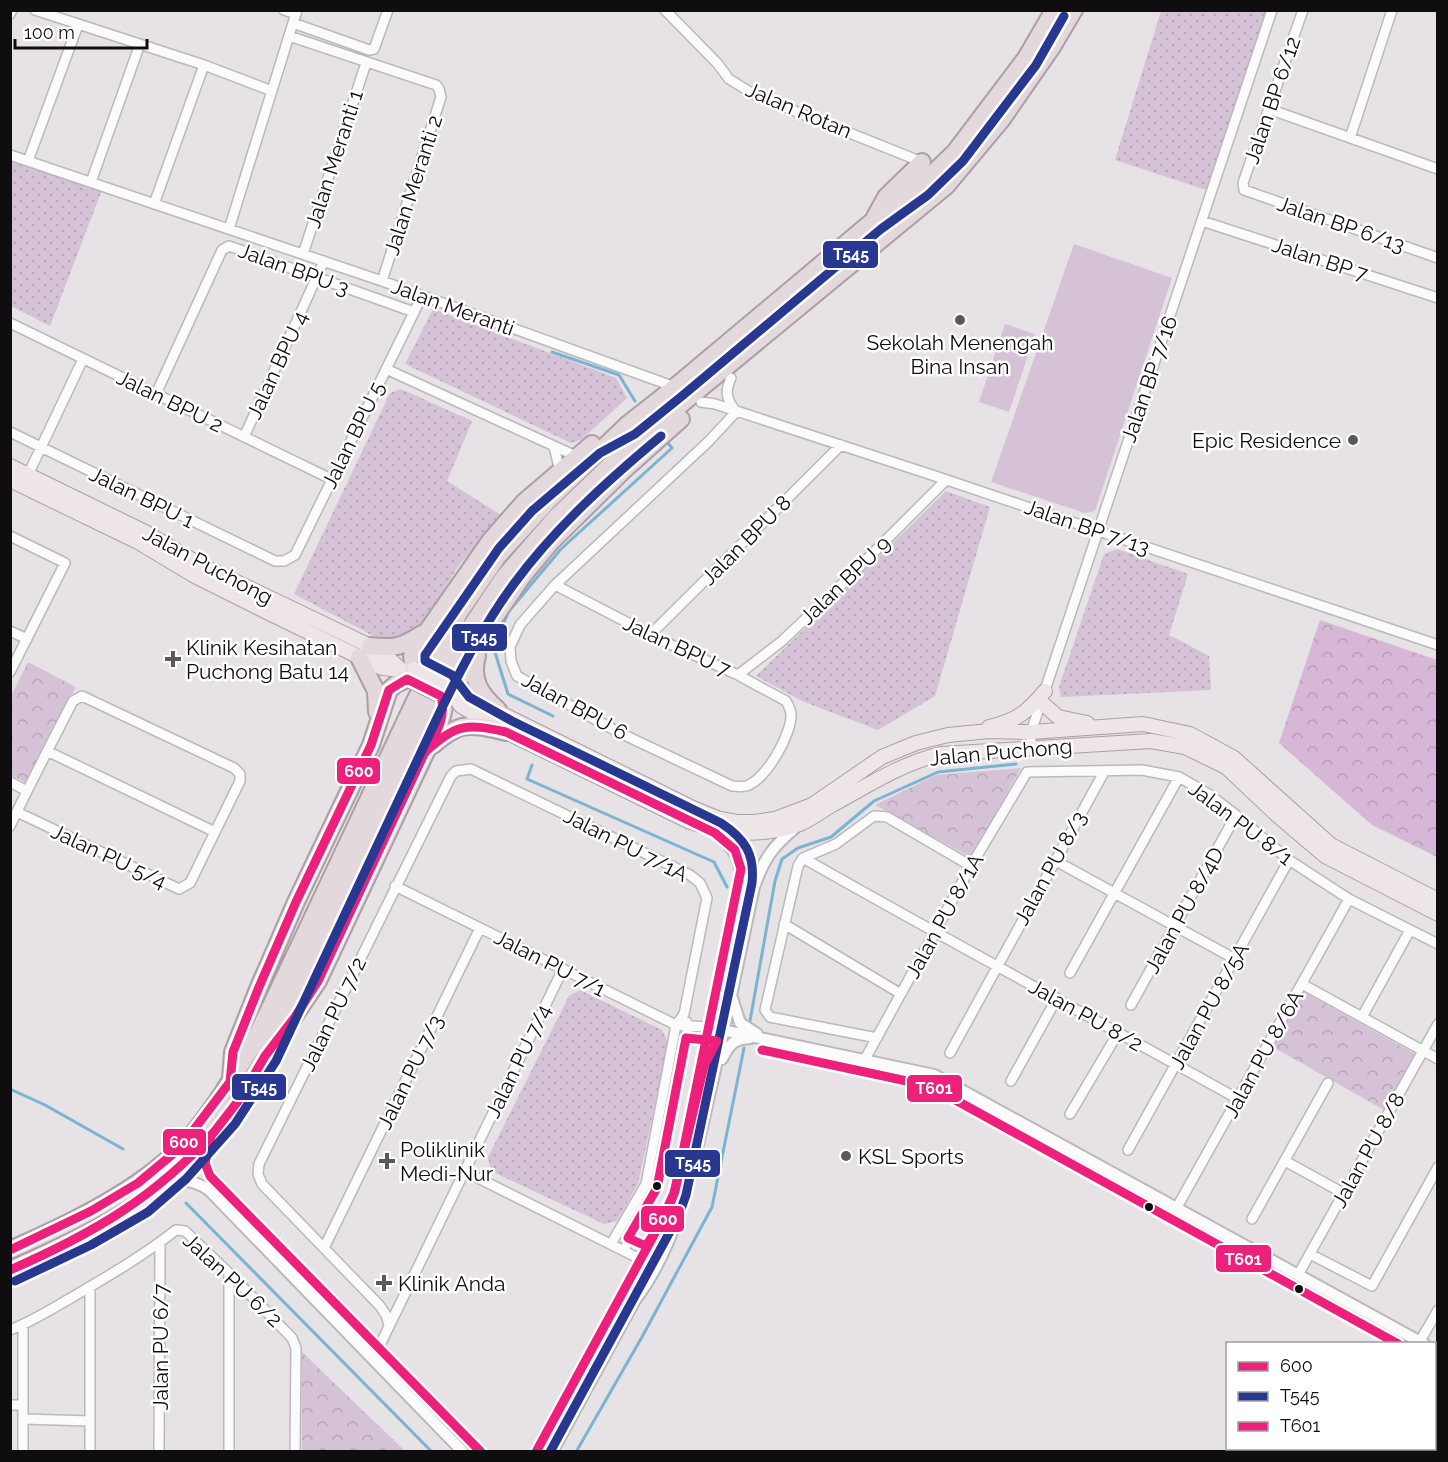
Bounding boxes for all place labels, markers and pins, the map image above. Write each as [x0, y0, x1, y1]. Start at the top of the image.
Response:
marker: Sekolah Menengah Bina Insan [953, 313, 967, 327]
place label: Sekolah Menengah Bina Insan [867, 330, 1053, 379]
place label: Epic Residence [1192, 428, 1341, 453]
marker: Epic Residence [1346, 433, 1360, 447]
place label: Klinik Kesihatan Puchong Batu 14 [186, 635, 349, 684]
marker: Klinik Kesihatan Puchong Batu 14 [164, 650, 182, 668]
place label: Poliklinik Medi-Nur [400, 1137, 494, 1186]
place label: KSL Sports [858, 1144, 964, 1169]
marker: KSL Sports [839, 1149, 853, 1163]
marker: Poliklinik Medi-Nur [378, 1152, 396, 1170]
unlabelled marker [651, 1180, 663, 1192]
unlabelled marker [1143, 1201, 1155, 1213]
place label: Klinik Anda [398, 1271, 505, 1296]
marker: Klinik Anda [375, 1274, 393, 1292]
unlabelled marker [1293, 1283, 1305, 1295]

